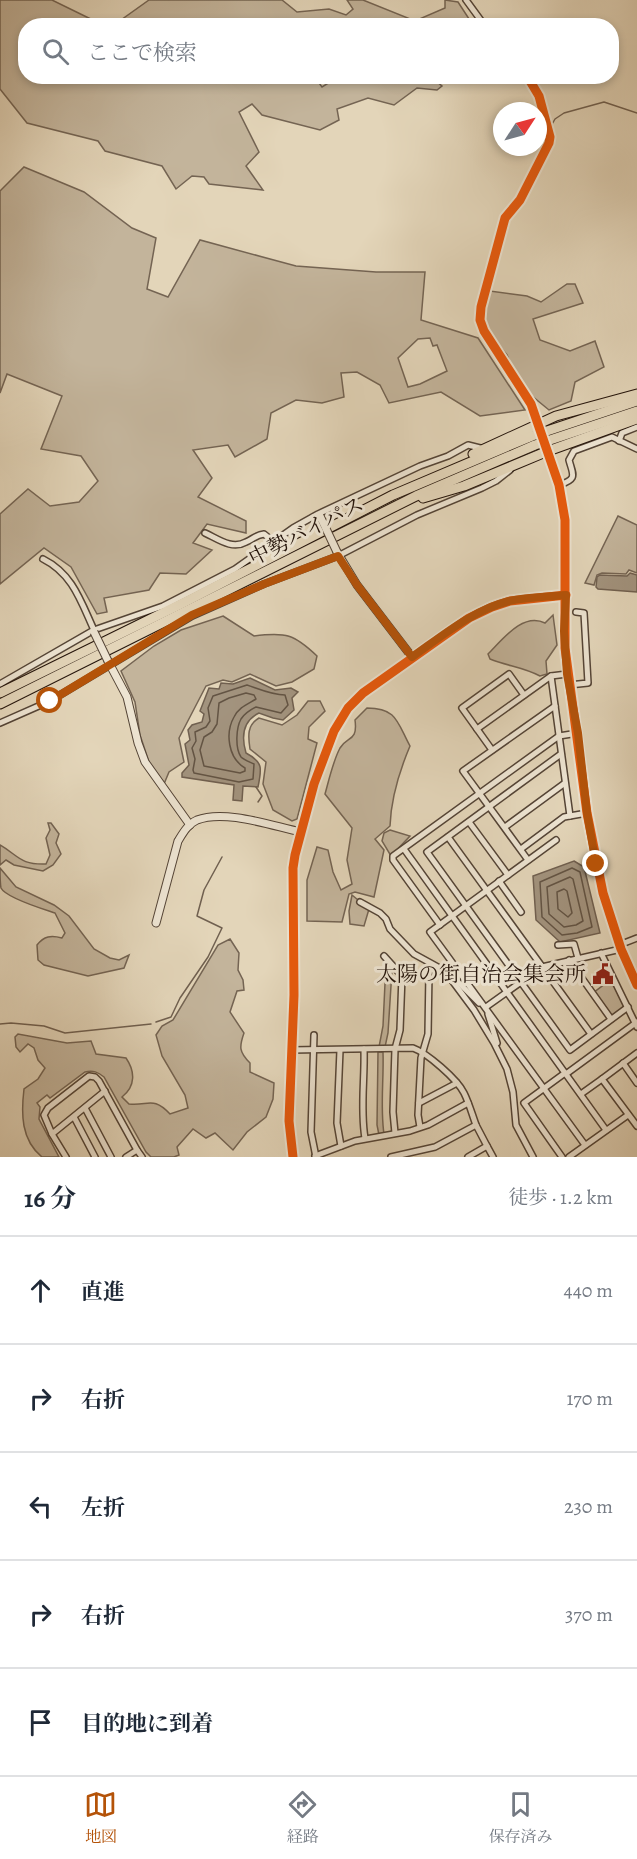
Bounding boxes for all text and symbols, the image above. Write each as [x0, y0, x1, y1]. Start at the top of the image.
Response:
search box [18, 18, 619, 84]
icon: search [39, 35, 72, 68]
text: ここで検索 [87, 38, 197, 68]
north arrow [493, 102, 547, 156]
street label: 中勢バイパス [244, 490, 368, 572]
route start [36, 687, 62, 713]
route end [582, 850, 608, 876]
place label: 太陽の街自治会集会所 [376, 960, 586, 988]
public building icon: 太陽の街自治会集会所 [591, 962, 615, 986]
text: 16 分 [24, 1181, 76, 1216]
text: 徒歩 · 1.2 km [508, 1184, 613, 1211]
icon: ahead [24, 1274, 57, 1307]
text: 直進 [81, 1277, 125, 1307]
text: 440 m [564, 1277, 613, 1304]
icon: right [24, 1382, 57, 1415]
text: 右折 [81, 1385, 125, 1415]
text: 170 m [567, 1385, 613, 1412]
icon: left [24, 1490, 57, 1523]
text: 左折 [81, 1493, 125, 1523]
text: 230 m [564, 1493, 613, 1520]
icon: right [24, 1598, 57, 1631]
text: 右折 [81, 1601, 125, 1631]
text: 370 m [565, 1601, 613, 1628]
icon: arrive [24, 1706, 57, 1739]
text: 目的地に到着 [81, 1709, 213, 1739]
tab: 地図 [84, 1788, 117, 1848]
tab: 経路 [286, 1788, 319, 1848]
tab: 保存済み [488, 1788, 552, 1848]

